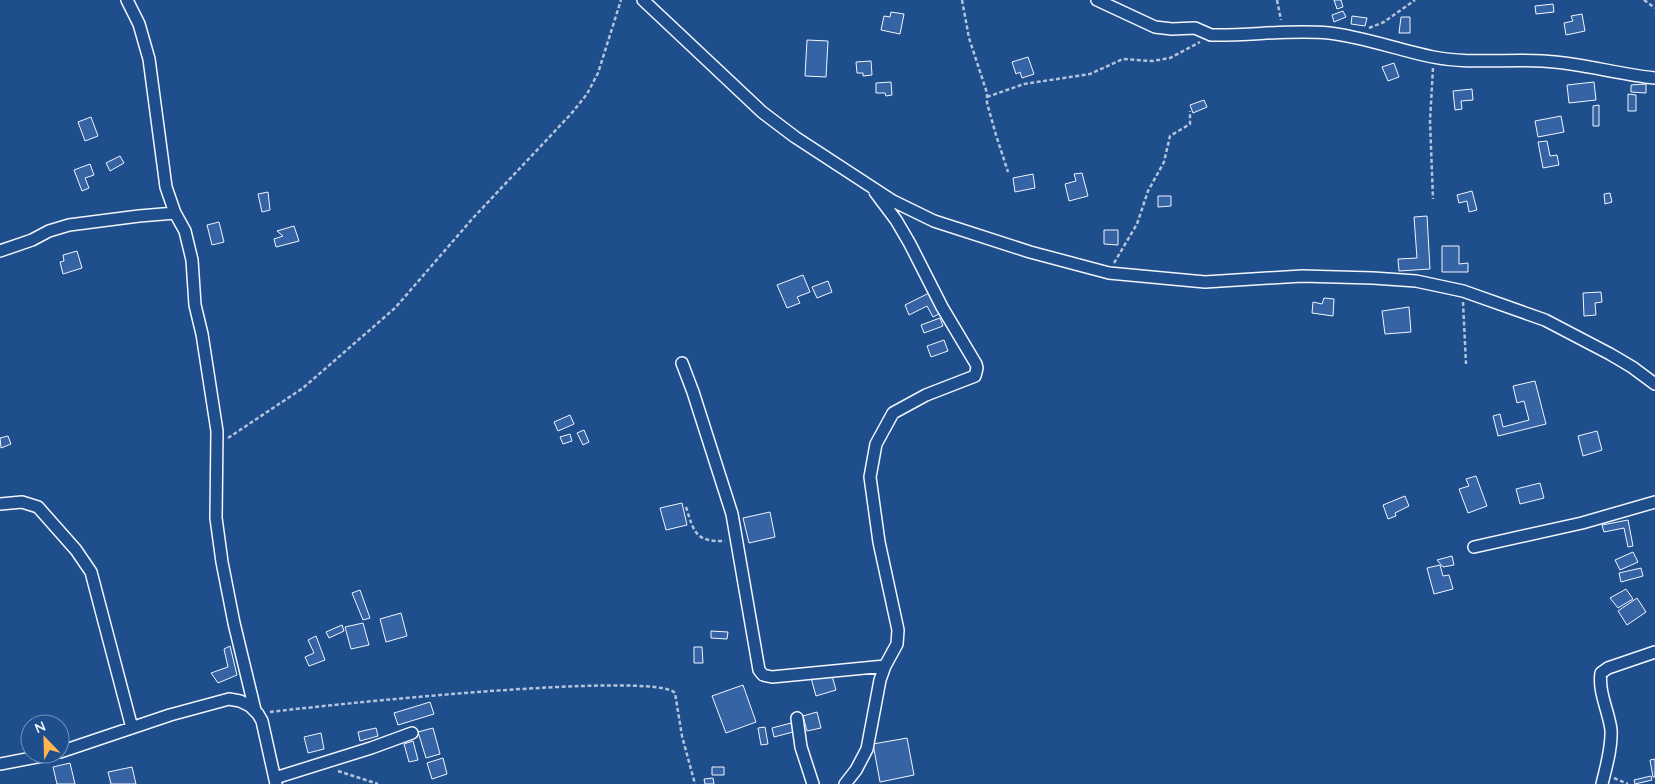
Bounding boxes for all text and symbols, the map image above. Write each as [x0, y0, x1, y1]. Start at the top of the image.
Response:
north arrow [20, 714, 70, 764]
text: N [32, 717, 48, 737]

